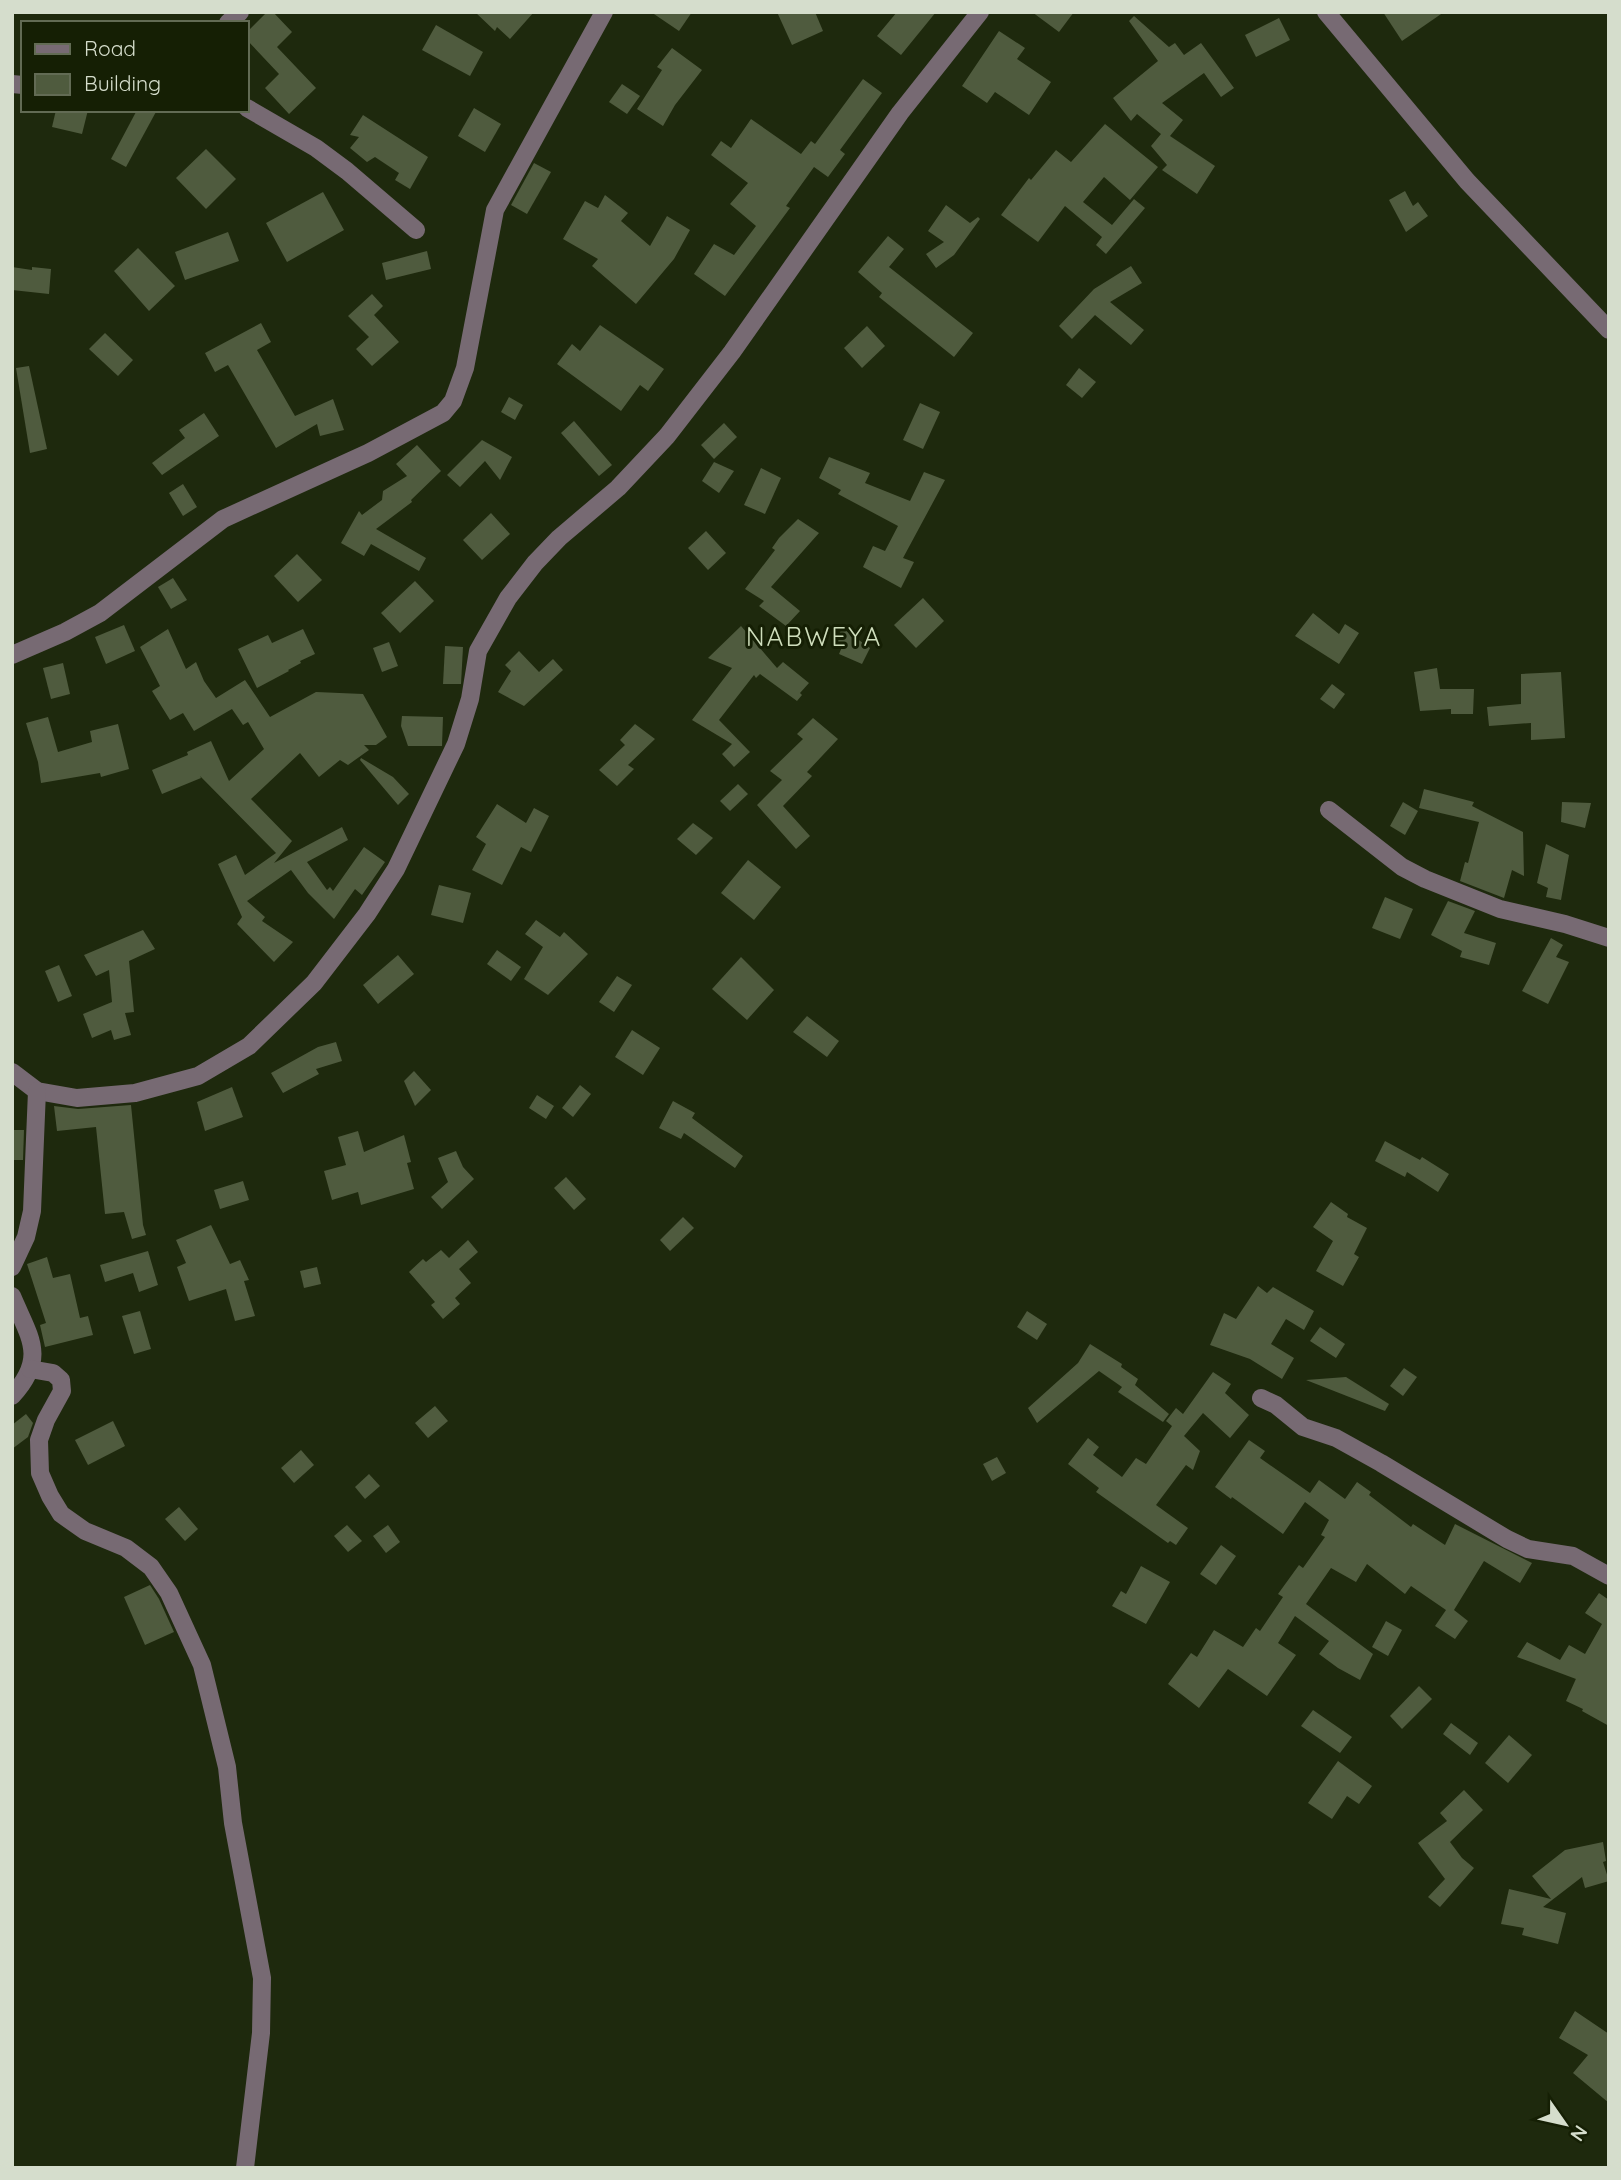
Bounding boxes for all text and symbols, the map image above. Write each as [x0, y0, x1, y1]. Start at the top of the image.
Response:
legend [21, 21, 248, 112]
text: Road [84, 35, 136, 61]
text: Building [84, 70, 161, 96]
district label: NABWEYA [746, 620, 882, 653]
north arrow [1530, 2089, 1600, 2159]
text: N [1565, 2121, 1593, 2146]

